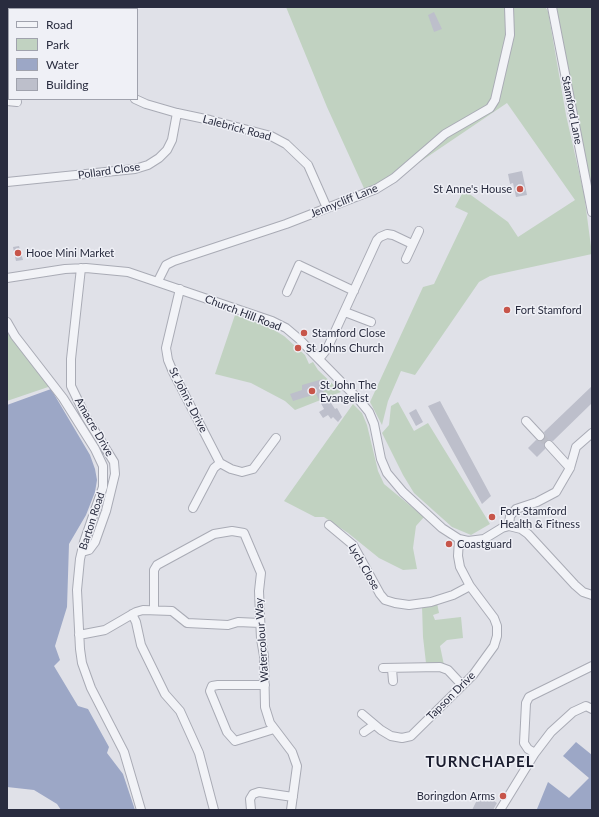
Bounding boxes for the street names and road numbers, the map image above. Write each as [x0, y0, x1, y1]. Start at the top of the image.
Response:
street label: Stamford Lane [559, 74, 585, 146]
street label: Lalebrick Road [201, 113, 273, 143]
street label: Pollard Close [77, 160, 141, 182]
street label: Jennycliff Lane [308, 181, 380, 221]
street label: Church Hill Road [203, 292, 283, 334]
street label: St John's Drive [166, 365, 210, 435]
street label: Amacre Drive [72, 395, 116, 459]
street label: Barton Road [76, 490, 108, 552]
street label: Lych Close [346, 542, 382, 592]
street label: Watercolour Way [252, 597, 272, 683]
street label: Tapson Drive [424, 669, 478, 723]

